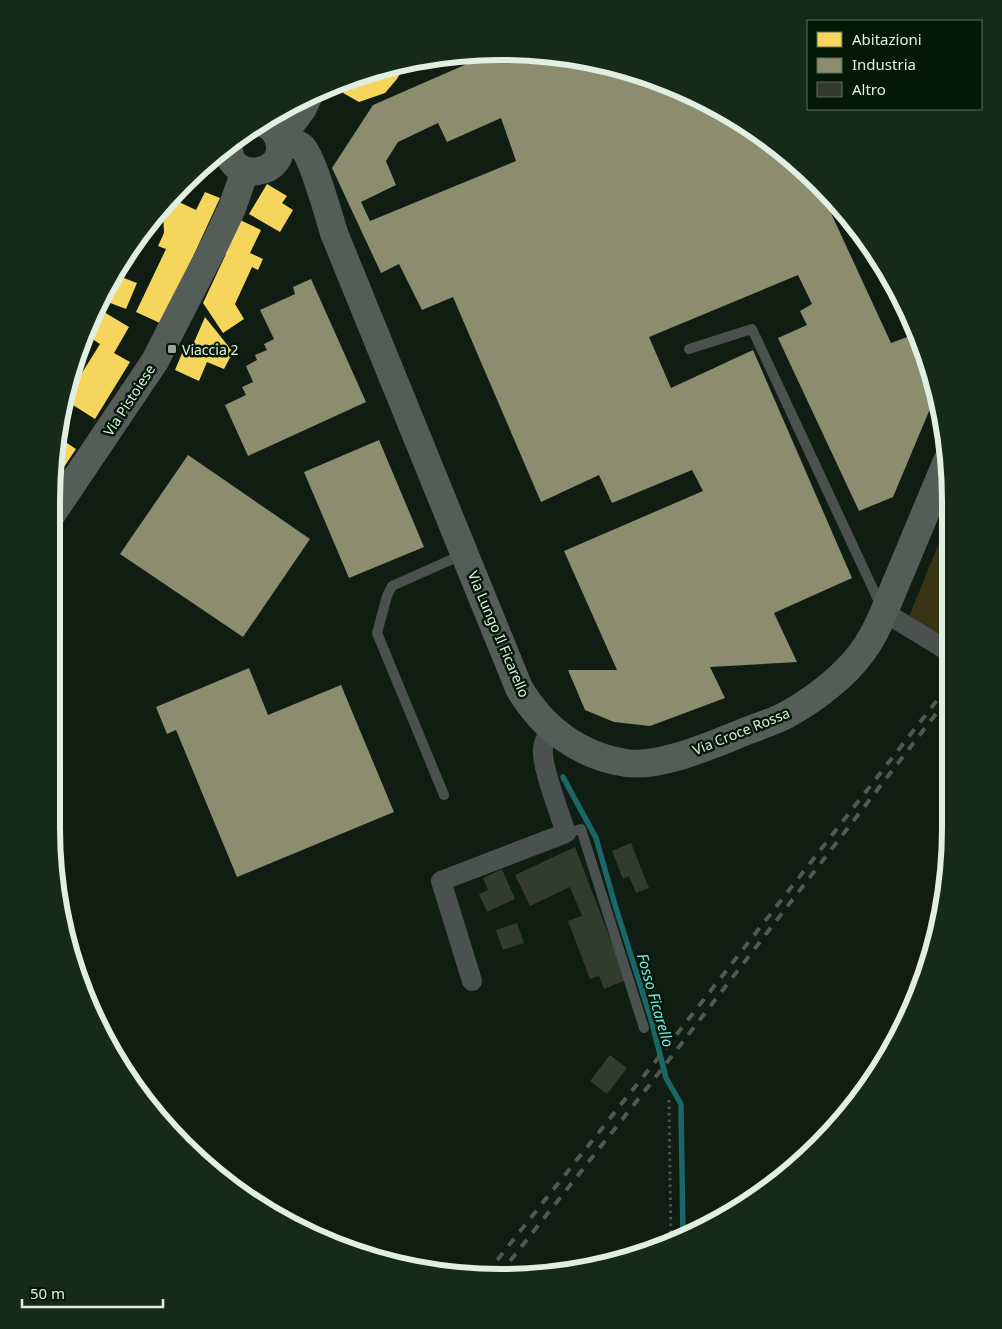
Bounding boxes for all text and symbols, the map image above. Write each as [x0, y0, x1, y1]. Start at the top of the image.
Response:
legend [807, 20, 982, 110]
text: Abitazioni [852, 29, 922, 49]
text: Industria [852, 54, 916, 74]
text: Altro [852, 79, 886, 99]
place label: Viaccia 2 [182, 340, 238, 359]
marker: Viaccia 2 [166, 343, 178, 355]
street label: Via Pistoiese [99, 360, 159, 440]
street label: Via Lungo Il Ficarello [464, 568, 534, 700]
street label: Via Croce Rossa [690, 703, 792, 759]
water label: Fosso Ficarello [633, 951, 679, 1049]
scale bar [22, 1276, 164, 1308]
text: 50 m [30, 1283, 65, 1303]

